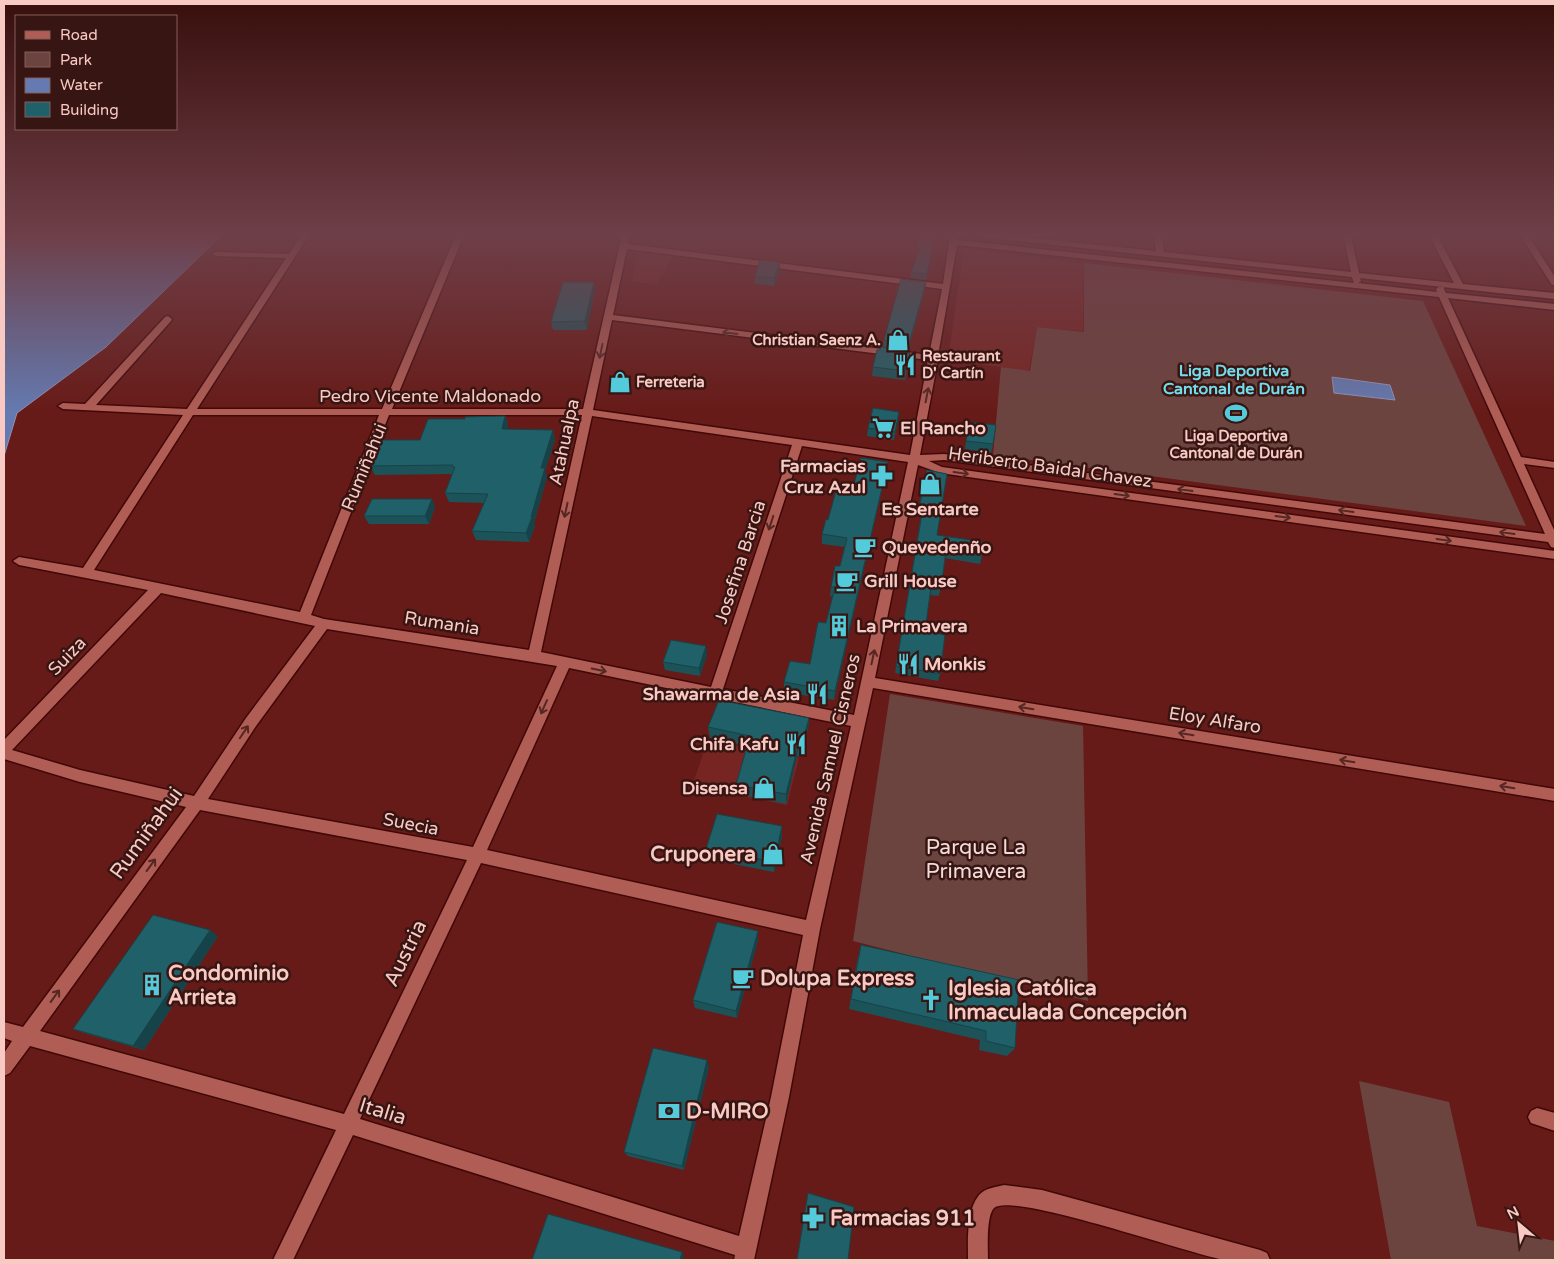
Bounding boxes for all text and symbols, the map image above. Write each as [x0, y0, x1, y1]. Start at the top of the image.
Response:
legend [15, 15, 178, 130]
text: Road [60, 26, 98, 44]
text: Park [60, 51, 92, 69]
text: Water [60, 76, 103, 94]
text: Building [60, 101, 119, 119]
one-way arrow [722, 327, 738, 337]
shop icon: Christian Saenz A. [885, 327, 911, 353]
place label: Christian Saenz A. [752, 331, 881, 349]
one-way arrow [595, 343, 605, 359]
place label: Restaurant D' Cartín [922, 347, 1001, 382]
restaurant icon: Restaurant D' Cartín [892, 352, 918, 378]
district label: Liga Deportiva Cantonal de Durán [1163, 361, 1305, 399]
shop icon: Ferreteria [607, 369, 633, 395]
place label: Ferreteria [636, 373, 705, 391]
street label: Pedro Vicente Maldonado [319, 385, 541, 407]
one-way arrow [923, 387, 932, 403]
street label: Atahualpa [544, 397, 584, 487]
sports icon: Liga Deportiva Cantonal de Durán [1223, 400, 1249, 426]
supermarket icon: El Rancho [870, 415, 896, 441]
place label: El Rancho [900, 417, 986, 439]
street label: Rumiñahui [337, 420, 391, 514]
place label: Liga Deportiva Cantonal de Durán [1169, 427, 1303, 462]
street label: Heriberto Baidal Chavez [947, 442, 1153, 492]
place label: Farmacias Cruz Azul [780, 455, 866, 498]
pharmacy icon: Farmacias Cruz Azul [869, 463, 895, 489]
one-way arrow [952, 468, 968, 478]
shop icon: Es Sentarte [917, 471, 943, 497]
one-way arrow [1177, 484, 1193, 494]
one-way arrow [1113, 490, 1129, 500]
street label: Josefina Barcia [710, 497, 770, 627]
place label: Es Sentarte [881, 498, 979, 520]
one-way arrow [561, 501, 570, 517]
one-way arrow [1338, 506, 1354, 516]
one-way arrow [1274, 513, 1290, 523]
one-way arrow [766, 514, 776, 530]
one-way arrow [1499, 528, 1515, 538]
cafe icon: Quevedenño [852, 534, 878, 560]
one-way arrow [1435, 535, 1451, 545]
place label: Quevedenño [882, 536, 992, 558]
cafe icon: Grill House [834, 568, 860, 594]
place label: Grill House [864, 570, 957, 592]
street label: Rumania [403, 606, 481, 640]
building icon: La Primavera [826, 613, 852, 639]
place label: La Primavera [856, 615, 968, 637]
street label: Suiza [43, 632, 91, 680]
one-way arrow [869, 649, 879, 665]
restaurant icon: Monkis [895, 651, 921, 677]
street label: Avenida Samuel Cisneros [795, 652, 865, 866]
place label: Monkis [924, 653, 986, 675]
one-way arrow [591, 665, 607, 675]
restaurant icon: Shawarma de Asia [804, 681, 830, 707]
place label: Shawarma de Asia [643, 683, 800, 705]
one-way arrow [539, 699, 548, 714]
one-way arrow [1019, 702, 1035, 712]
street label: Eloy Alfaro [1167, 702, 1263, 738]
one-way arrow [239, 726, 249, 740]
one-way arrow [1179, 729, 1195, 739]
restaurant icon: Chifa Kafu [783, 731, 809, 757]
place label: Chifa Kafu [690, 733, 779, 755]
one-way arrow [1339, 755, 1355, 765]
shop icon: Disensa [751, 775, 777, 801]
place label: Disensa [682, 777, 748, 799]
street label: Rumiñahui [105, 782, 188, 884]
one-way arrow [1500, 782, 1516, 792]
street label: Suecia [381, 808, 441, 840]
park label: Parque La Primavera [926, 835, 1026, 884]
shop icon: Cruponera [760, 841, 786, 867]
place label: Cruponera [650, 842, 756, 867]
one-way arrow [146, 858, 156, 872]
street label: Austria [379, 916, 432, 991]
place label: Condominio Arrieta [168, 961, 289, 1010]
cafe icon: Dolupa Express [730, 965, 756, 991]
place label: Dolupa Express [760, 966, 914, 991]
building icon: Condominio Arrieta [139, 972, 165, 998]
place label: Iglesia Católica Inmaculada Concepción [948, 976, 1187, 1025]
church icon: Iglesia Católica Inmaculada Concepción [918, 987, 944, 1013]
one-way arrow [50, 990, 60, 1004]
street label: Italia [356, 1093, 409, 1130]
bank icon: D-MIRO [656, 1098, 682, 1124]
place label: D-MIRO [686, 1099, 769, 1124]
north arrow [1494, 1199, 1544, 1249]
text: N [1504, 1203, 1522, 1223]
pharmacy icon: Farmacias 911 [800, 1205, 826, 1231]
place label: Farmacias 911 [830, 1206, 975, 1231]

